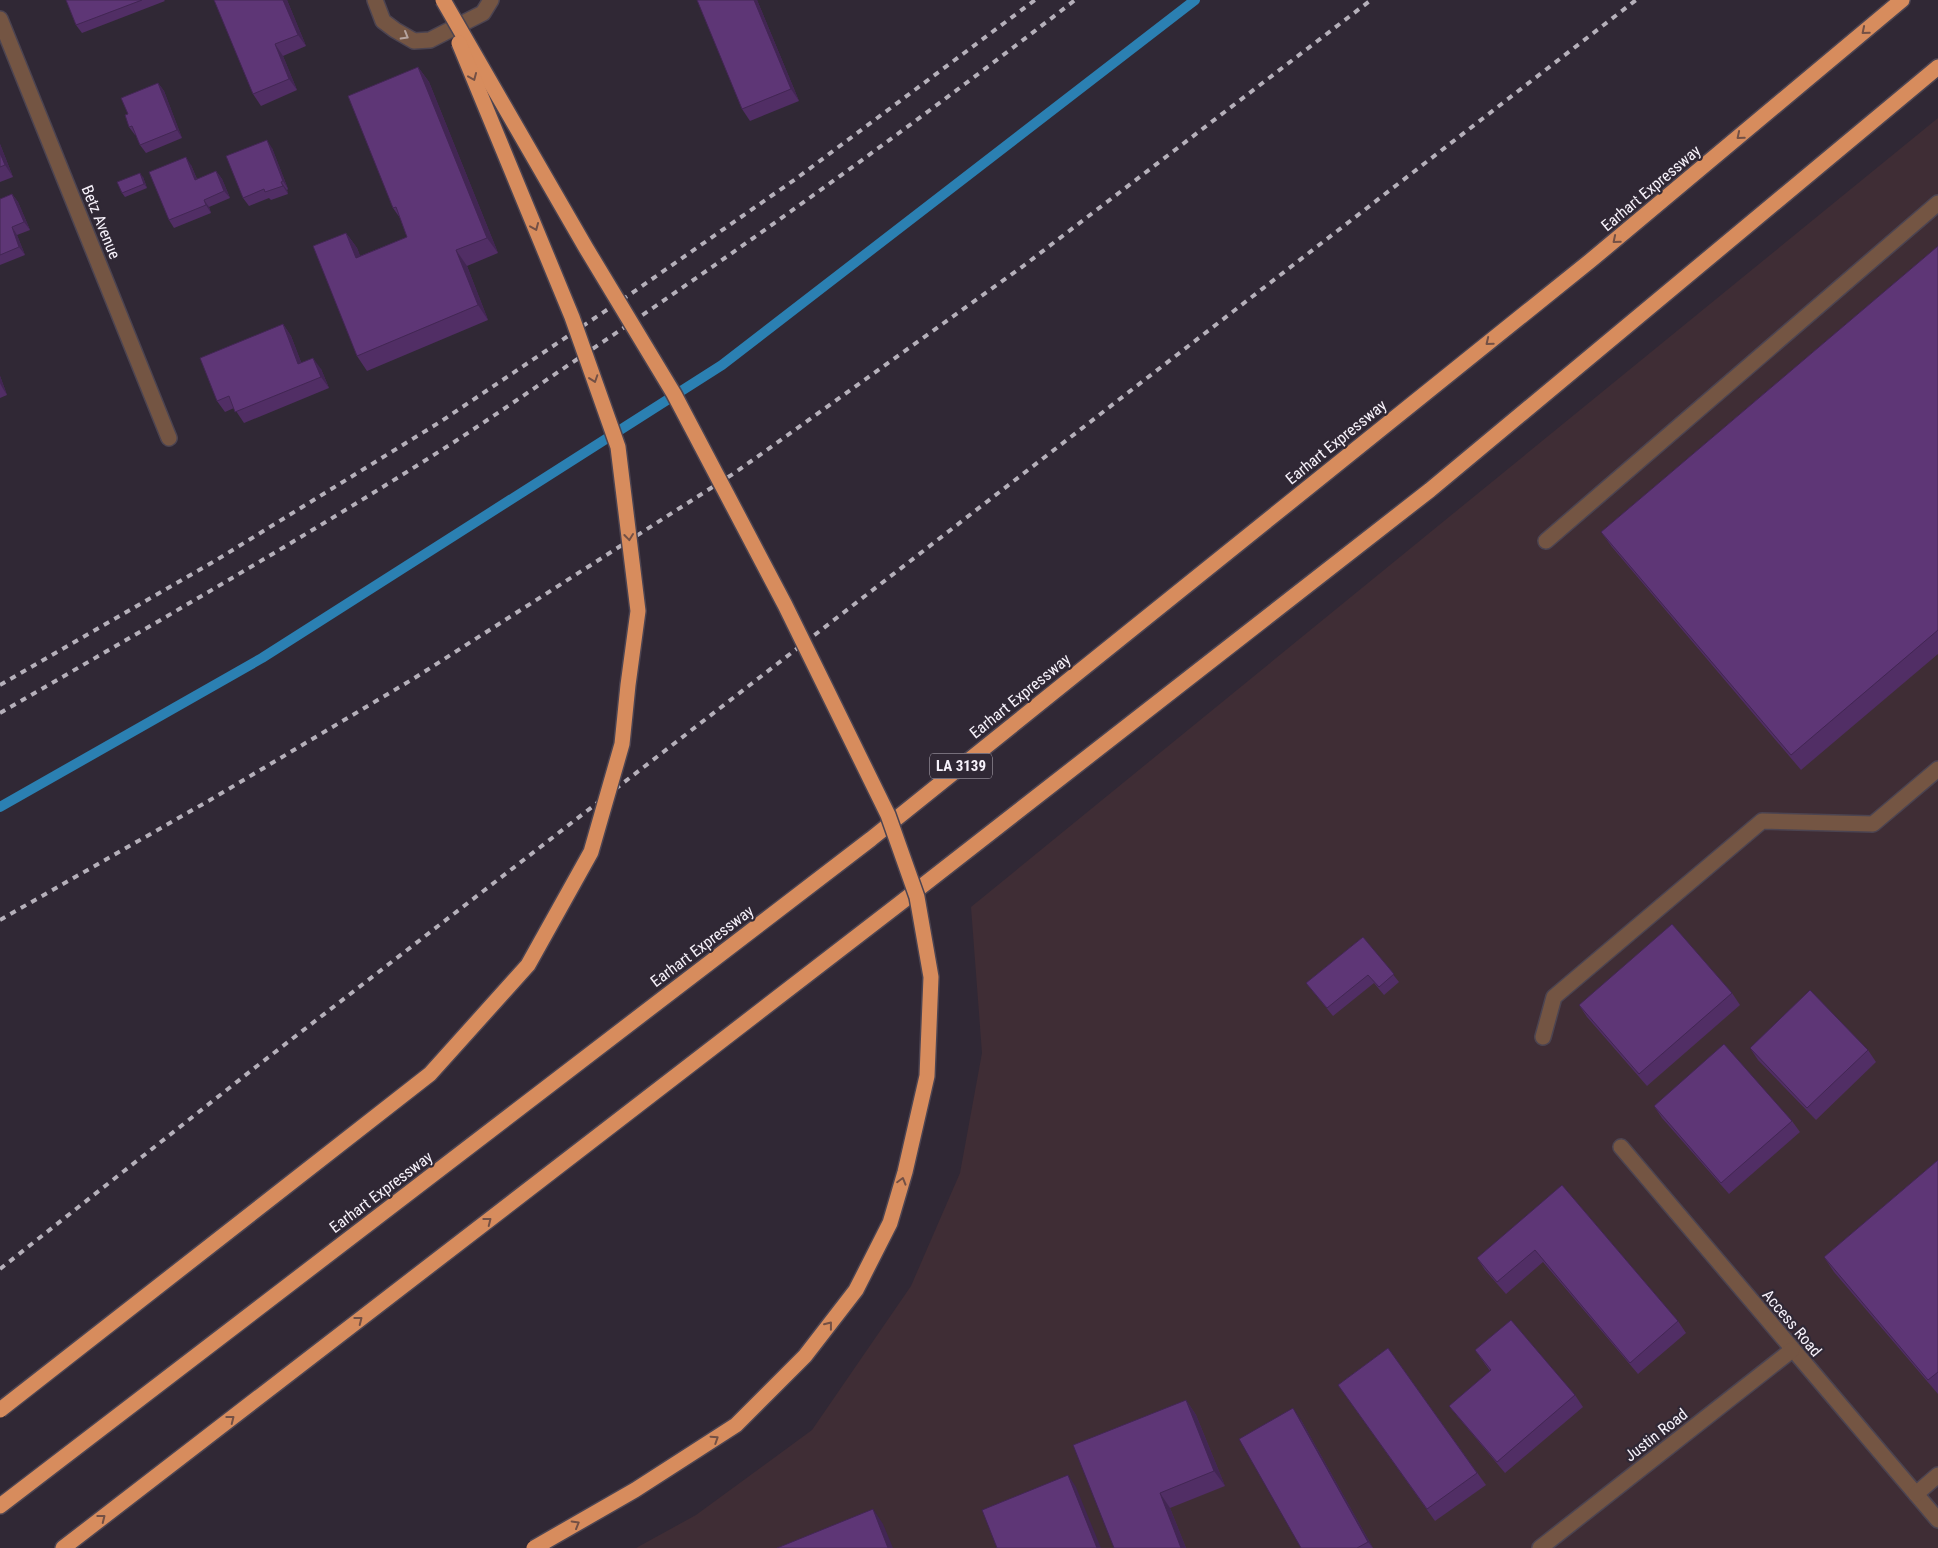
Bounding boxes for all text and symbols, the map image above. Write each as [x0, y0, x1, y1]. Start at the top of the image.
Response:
one-way arrow [1862, 26, 1871, 34]
one-way arrow [399, 30, 408, 40]
one-way arrow [466, 72, 477, 81]
one-way arrow [1737, 130, 1746, 139]
street label: Earhart Expressway [1597, 141, 1705, 235]
street label: Betz Avenue [78, 182, 124, 262]
one-way arrow [529, 222, 540, 231]
one-way arrow [1612, 234, 1621, 243]
one-way arrow [1485, 336, 1495, 345]
one-way arrow [588, 374, 598, 383]
street label: Earhart Expressway [1282, 395, 1390, 488]
one-way arrow [623, 533, 634, 541]
street label: Earhart Expressway [966, 649, 1074, 742]
road number: LA 3139 [930, 754, 992, 778]
street label: Earhart Expressway [647, 901, 757, 991]
street label: Earhart Expressway [326, 1147, 436, 1237]
one-way arrow [897, 1178, 907, 1186]
one-way arrow [482, 1218, 491, 1226]
street label: Access Road [1758, 1286, 1826, 1360]
one-way arrow [353, 1317, 362, 1325]
one-way arrow [823, 1321, 832, 1330]
street label: Justin Road [1621, 1405, 1691, 1465]
one-way arrow [225, 1416, 235, 1425]
one-way arrow [709, 1436, 718, 1445]
one-way arrow [96, 1516, 105, 1524]
one-way arrow [571, 1520, 580, 1530]

